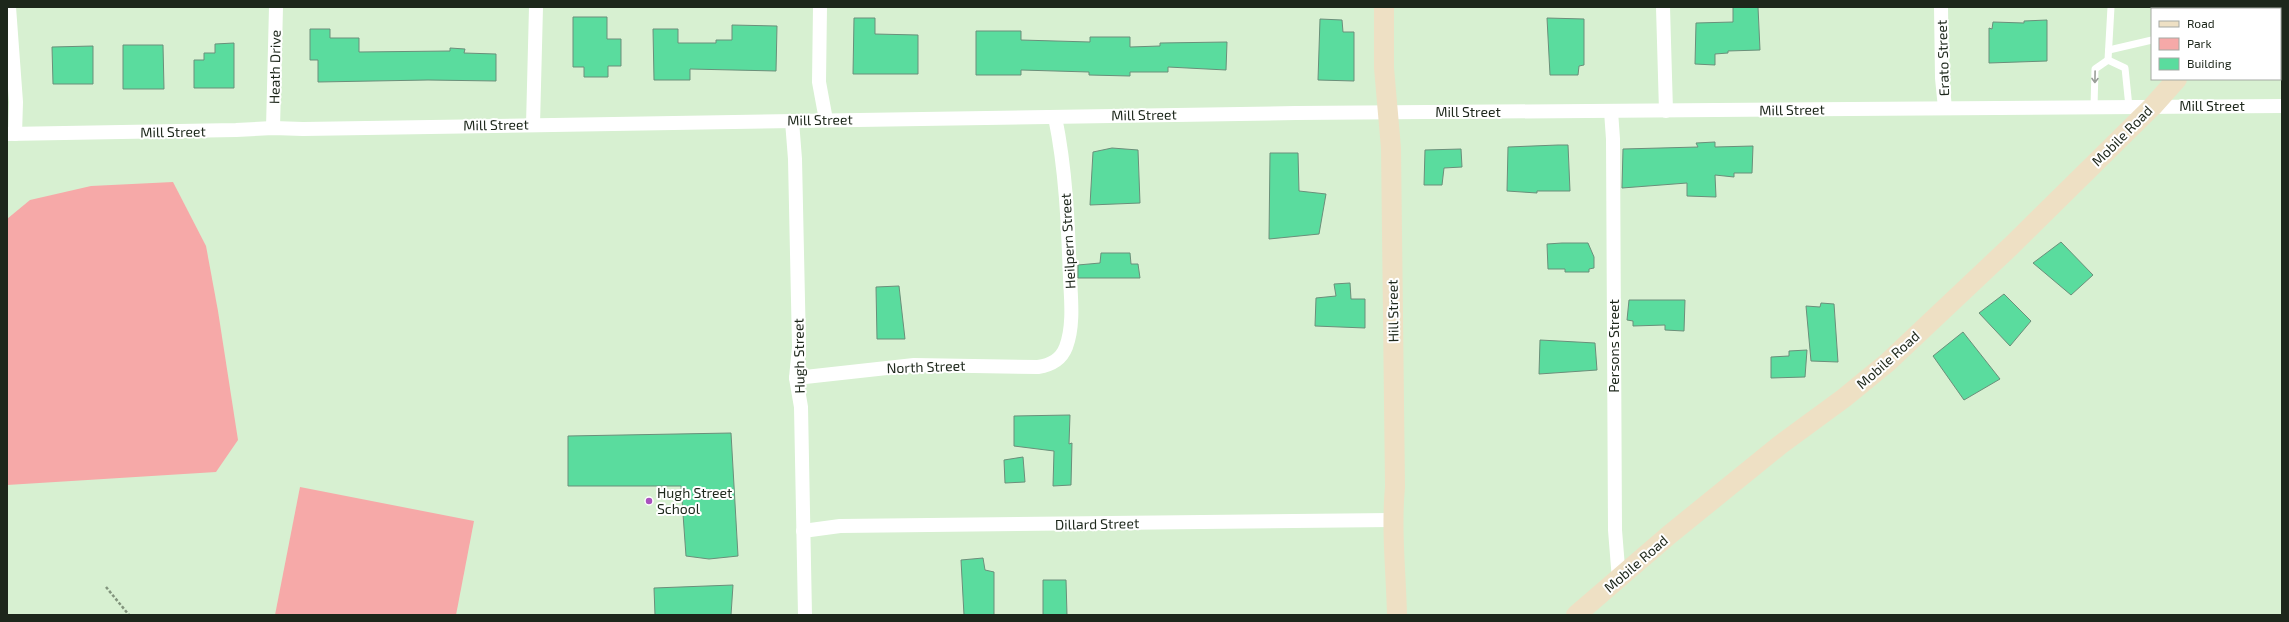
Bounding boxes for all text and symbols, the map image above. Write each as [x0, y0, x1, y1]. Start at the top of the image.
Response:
legend [2151, 8, 2281, 80]
text: Road [2187, 16, 2215, 30]
street label: Erato Street [1933, 20, 1952, 97]
street label: Heath Drive [265, 30, 284, 104]
text: Park [2187, 36, 2212, 50]
text: Building [2187, 56, 2232, 70]
one-way arrow [2091, 70, 2099, 83]
street label: Mill Street [2179, 97, 2245, 114]
street label: Mill Street [1759, 100, 1825, 119]
street label: Mobile Road [2088, 102, 2155, 169]
street label: Mill Street [1435, 103, 1501, 120]
street label: Mill Street [1111, 105, 1177, 124]
street label: Mill Street [787, 110, 853, 129]
street label: Mill Street [463, 115, 529, 134]
street label: Mill Street [140, 122, 206, 141]
street label: Heilpern Street [1057, 193, 1078, 289]
street label: Hill Street [1383, 279, 1402, 343]
street label: Persons Street [1605, 299, 1622, 393]
street label: Hugh Street [789, 318, 808, 394]
street label: Mobile Road [1853, 327, 1923, 392]
street label: North Street [886, 357, 966, 376]
place label: Hugh Street School [657, 484, 732, 517]
marker: Hugh Street School [644, 496, 654, 506]
street label: Dillard Street [1055, 514, 1139, 533]
street label: Mobile Road [1600, 531, 1671, 596]

